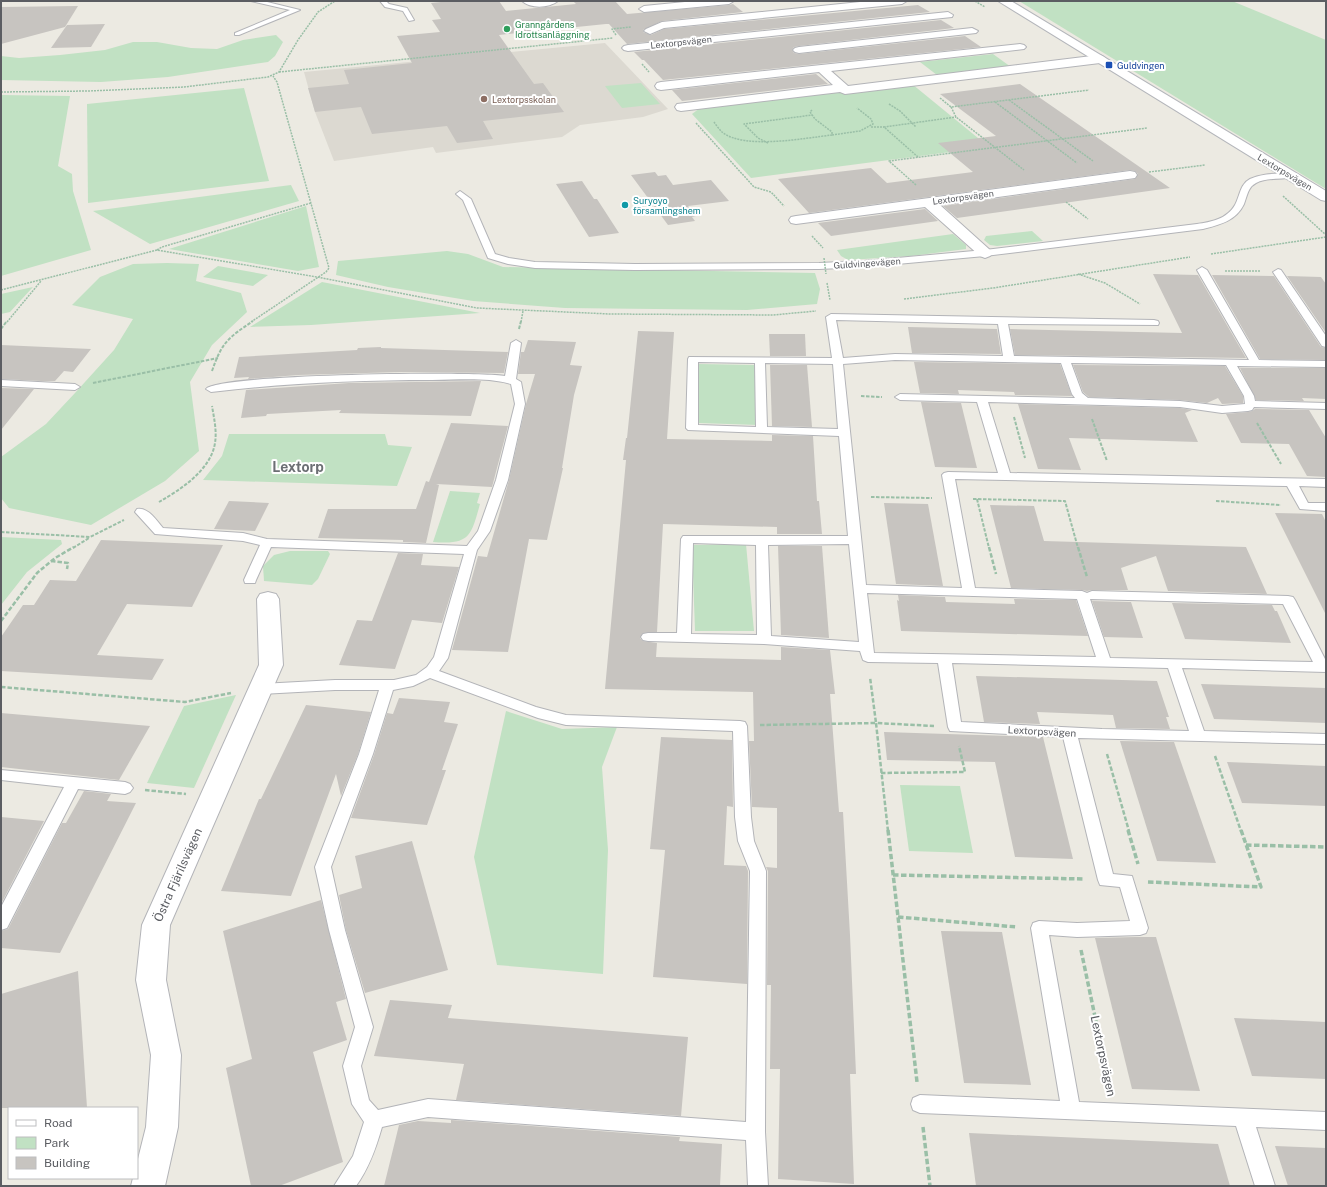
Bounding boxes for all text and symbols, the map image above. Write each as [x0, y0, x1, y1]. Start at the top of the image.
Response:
place label: Granngårdens Idrottsanläggning [515, 19, 590, 40]
marker: Granngårdens Idrottsanläggning [502, 24, 512, 34]
street label: Lextorpsvägen [650, 33, 712, 51]
marker: Guldvingen [1104, 60, 1114, 70]
place label: Guldvingen [1117, 60, 1165, 71]
marker: Lextorpsskolan [479, 94, 489, 104]
place label: Lextorpsskolan [492, 94, 556, 105]
street label: Lextorpsvägen [1256, 151, 1314, 193]
street label: Lextorpsvägen [932, 187, 994, 207]
place label: Suryoyo församlingshem [633, 195, 701, 216]
marker: Suryoyo församlingshem [620, 200, 630, 210]
street label: Guldvingevägen [833, 255, 901, 271]
district label: Lextorp [272, 459, 324, 475]
street label: Lextorpsvägen [1007, 723, 1077, 739]
street label: Östra Fjärilsvägen [151, 826, 205, 924]
street label: Lextorpsvägen [1088, 1014, 1118, 1098]
legend [8, 1107, 138, 1179]
text: Road [44, 1116, 72, 1130]
text: Park [44, 1136, 70, 1150]
text: Building [44, 1156, 90, 1170]

